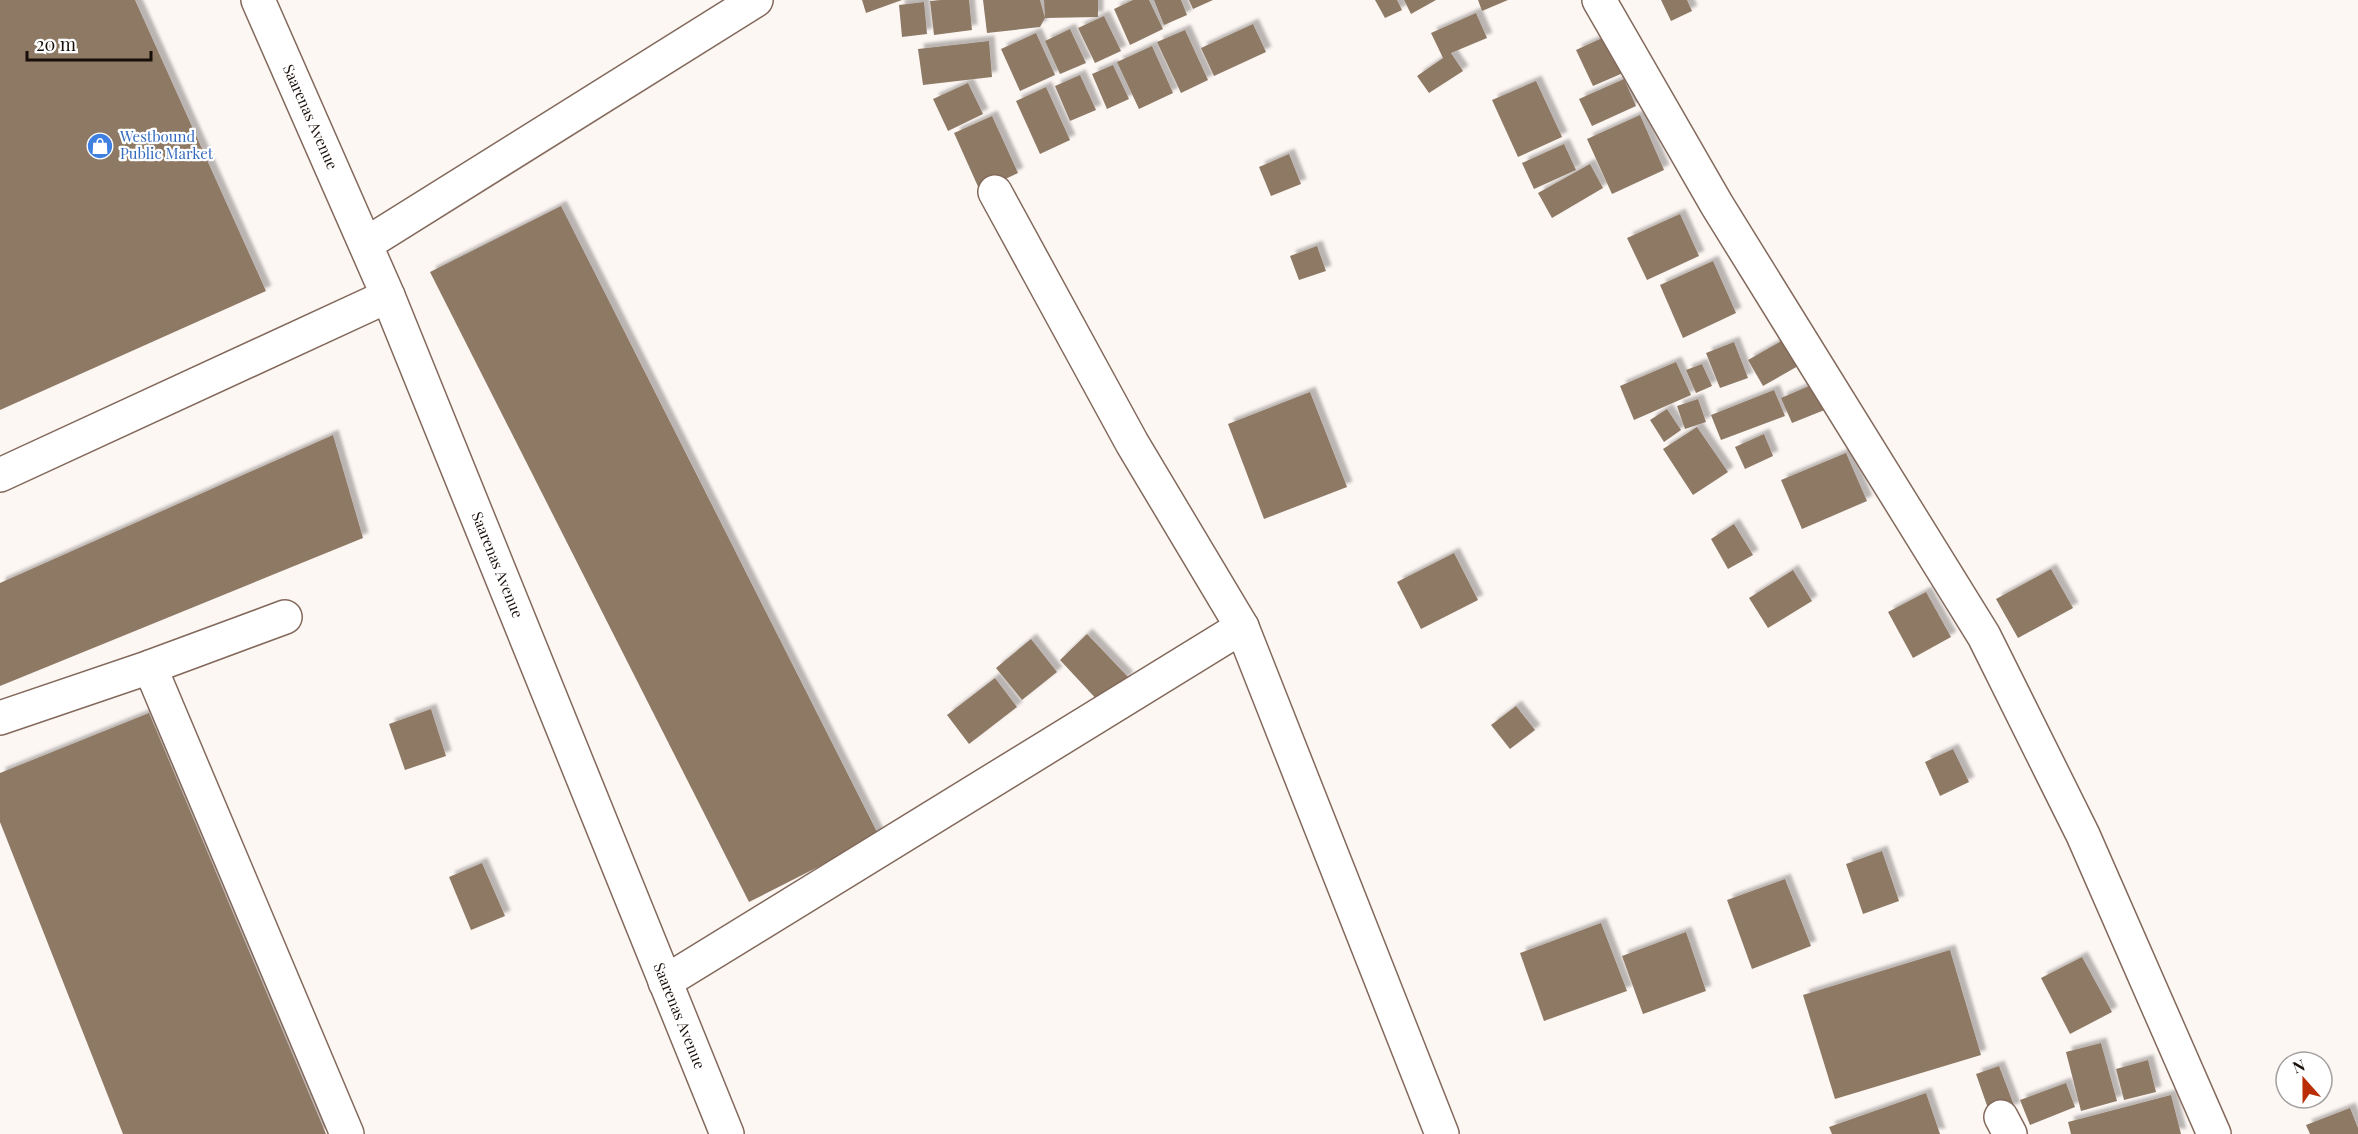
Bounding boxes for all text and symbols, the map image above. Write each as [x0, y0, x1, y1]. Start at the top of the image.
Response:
scale bar [27, 24, 152, 62]
text: 20 m [36, 32, 76, 56]
street label: Saarenas Avenue [279, 61, 343, 172]
place label: Westbound Public Market [119, 126, 214, 163]
shop icon: Westbound Public Market [85, 131, 115, 161]
street label: Saarenas Avenue [468, 509, 528, 621]
street label: Saarenas Avenue [650, 960, 710, 1072]
north arrow [2274, 1050, 2334, 1110]
text: N [2289, 1053, 2308, 1077]

